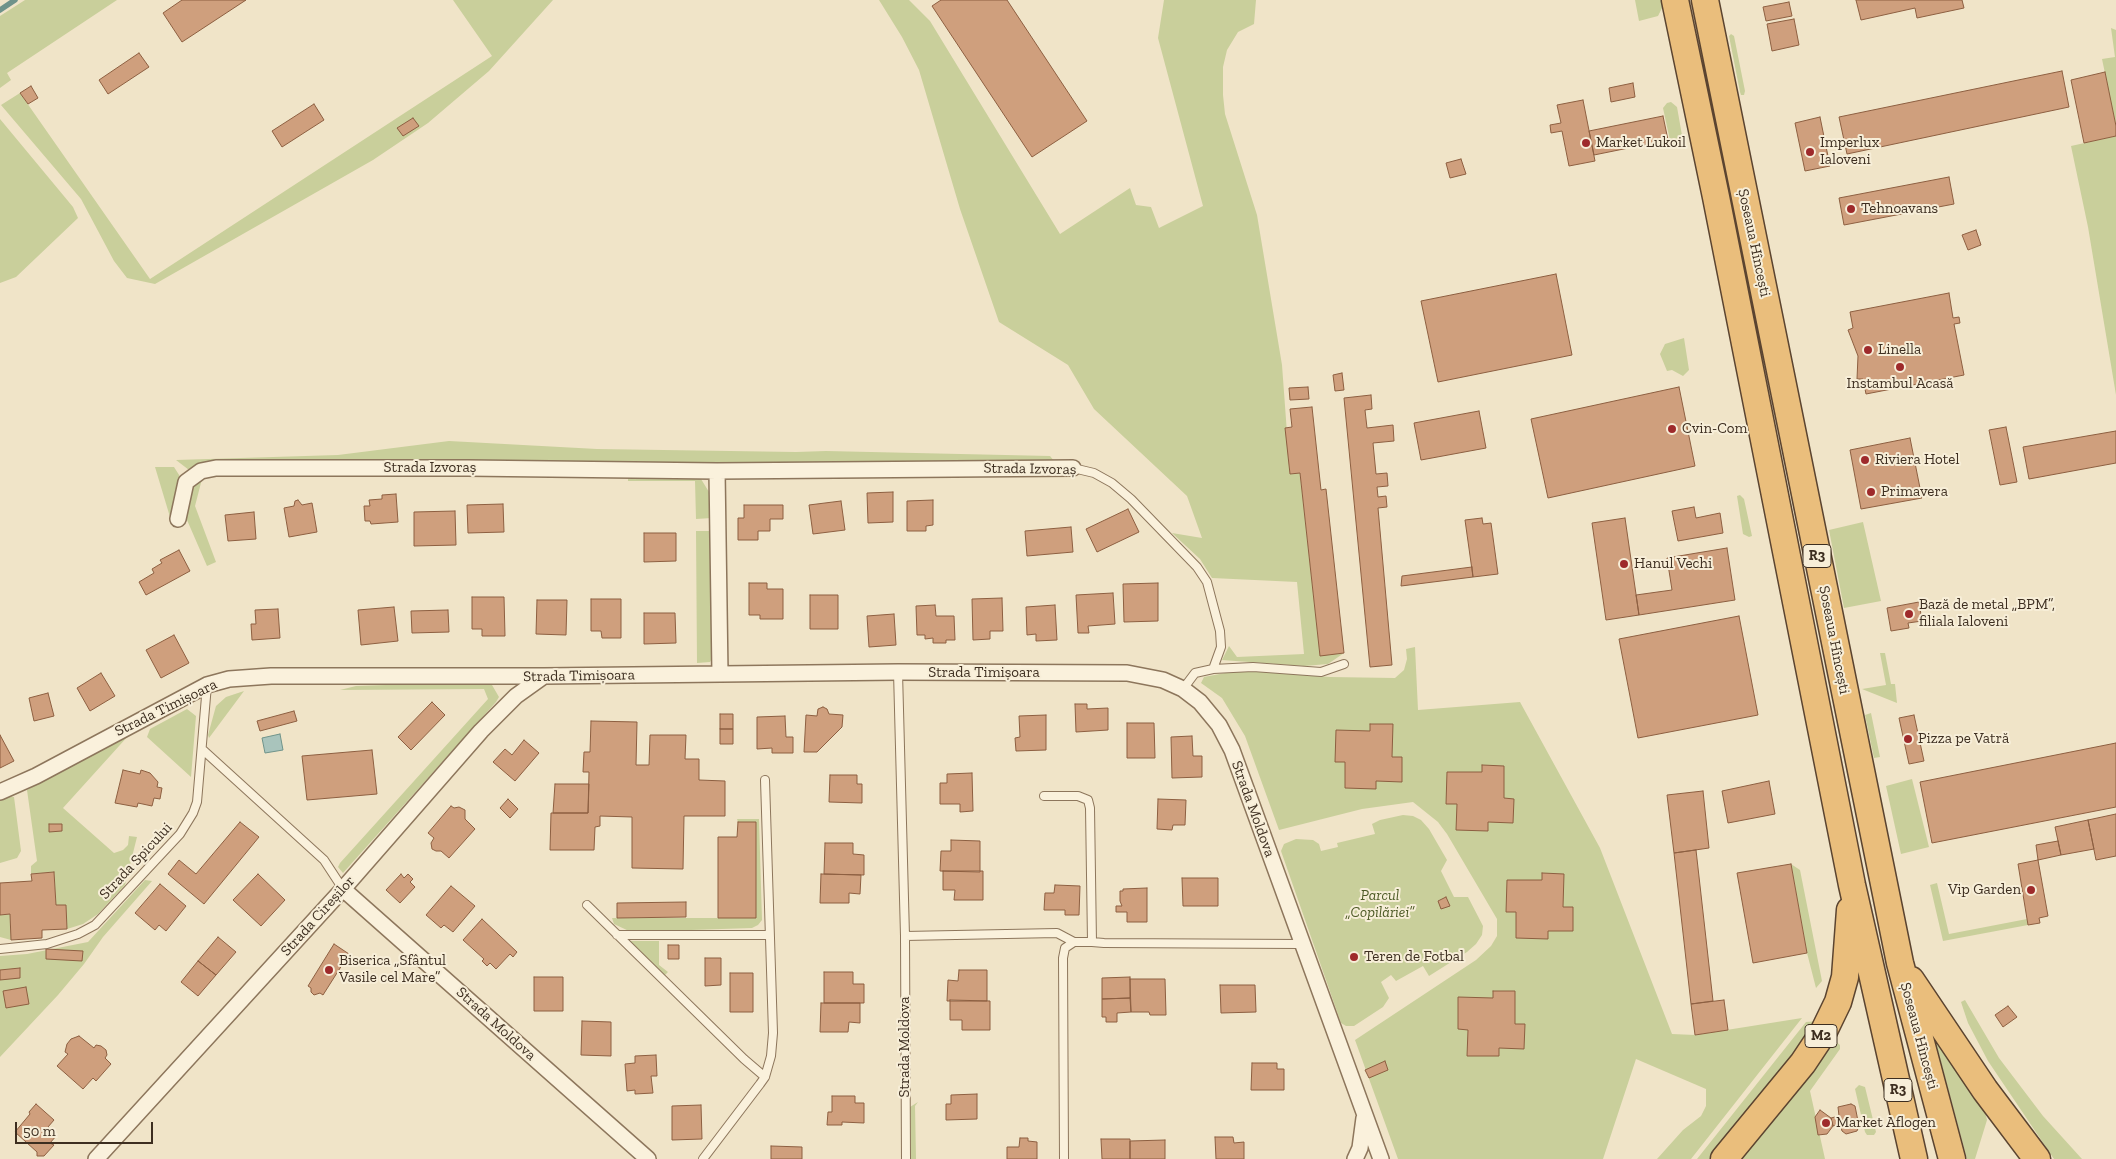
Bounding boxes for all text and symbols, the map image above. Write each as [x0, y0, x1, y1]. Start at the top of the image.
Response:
place label: Market Lukoil [1596, 134, 1686, 152]
place label: Imperlux Ialoveni [1820, 134, 1879, 169]
marker: Market Lukoil [1580, 137, 1592, 149]
marker: Imperlux Ialoveni [1804, 146, 1816, 158]
street label: Șoseaua Hîncești [1734, 187, 1774, 299]
place label: Tehnoavans [1861, 200, 1938, 218]
marker: Tehnoavans [1845, 203, 1857, 215]
place label: Linella [1878, 341, 1921, 359]
marker: Linella [1862, 344, 1874, 356]
marker: Instambul Acasă [1894, 361, 1906, 373]
place label: Instambul Acasă [1846, 375, 1954, 393]
place label: Cvin-Com [1682, 420, 1747, 438]
marker: Cvin-Com [1666, 423, 1678, 435]
place label: Riviera Hotel [1875, 451, 1959, 469]
marker: Riviera Hotel [1859, 454, 1871, 466]
street label: Strada Izvoraș [384, 459, 476, 477]
street label: Strada Izvoraș [983, 459, 1077, 479]
place label: Primavera [1881, 483, 1948, 501]
marker: Primavera [1865, 486, 1877, 498]
road number: R3 [1803, 544, 1831, 568]
place label: Hanul Vechi [1634, 555, 1712, 573]
marker: Hanul Vechi [1618, 558, 1630, 570]
street label: Șoseaua Hîncești [1815, 584, 1853, 696]
place label: Bază de metal „BPM”, filiala Ialoveni [1919, 596, 2055, 631]
marker: Bază de metal „BPM”, filiala Ialoveni [1903, 608, 1915, 620]
street label: Strada Timișoara [928, 664, 1040, 682]
street label: Strada Timișoara [523, 666, 635, 686]
street label: Strada Timișoara [112, 675, 220, 741]
place label: Pizza pe Vatră [1918, 730, 2009, 748]
marker: Pizza pe Vatră [1902, 733, 1914, 745]
street label: Strada Moldova [1227, 758, 1279, 860]
street label: Strada Spicului [96, 819, 176, 903]
street label: Strada Cireșilor [277, 872, 359, 960]
place label: Vip Garden [1948, 881, 2021, 899]
marker: Vip Garden [2025, 884, 2037, 896]
park label: Parcul „Copilăriei” [1345, 887, 1415, 922]
place label: Teren de Fotbal [1364, 948, 1464, 966]
marker: Teren de Fotbal [1348, 951, 1360, 963]
place label: Biserica „Sfântul Vasile cel Mare” [339, 952, 446, 987]
marker: Biserica „Sfântul Vasile cel Mare” [323, 964, 335, 976]
street label: Șoseaua Hîncești [1896, 981, 1942, 1091]
street label: Strada Moldova [452, 983, 540, 1065]
street label: Strada Moldova [896, 996, 914, 1098]
road number: M2 [1805, 1024, 1837, 1048]
road number: R3 [1884, 1078, 1912, 1102]
scale bar [18, 1112, 155, 1144]
place label: Market Aflogen [1836, 1114, 1936, 1132]
marker: Market Aflogen [1820, 1117, 1832, 1129]
text: 50 m [23, 1122, 56, 1140]

